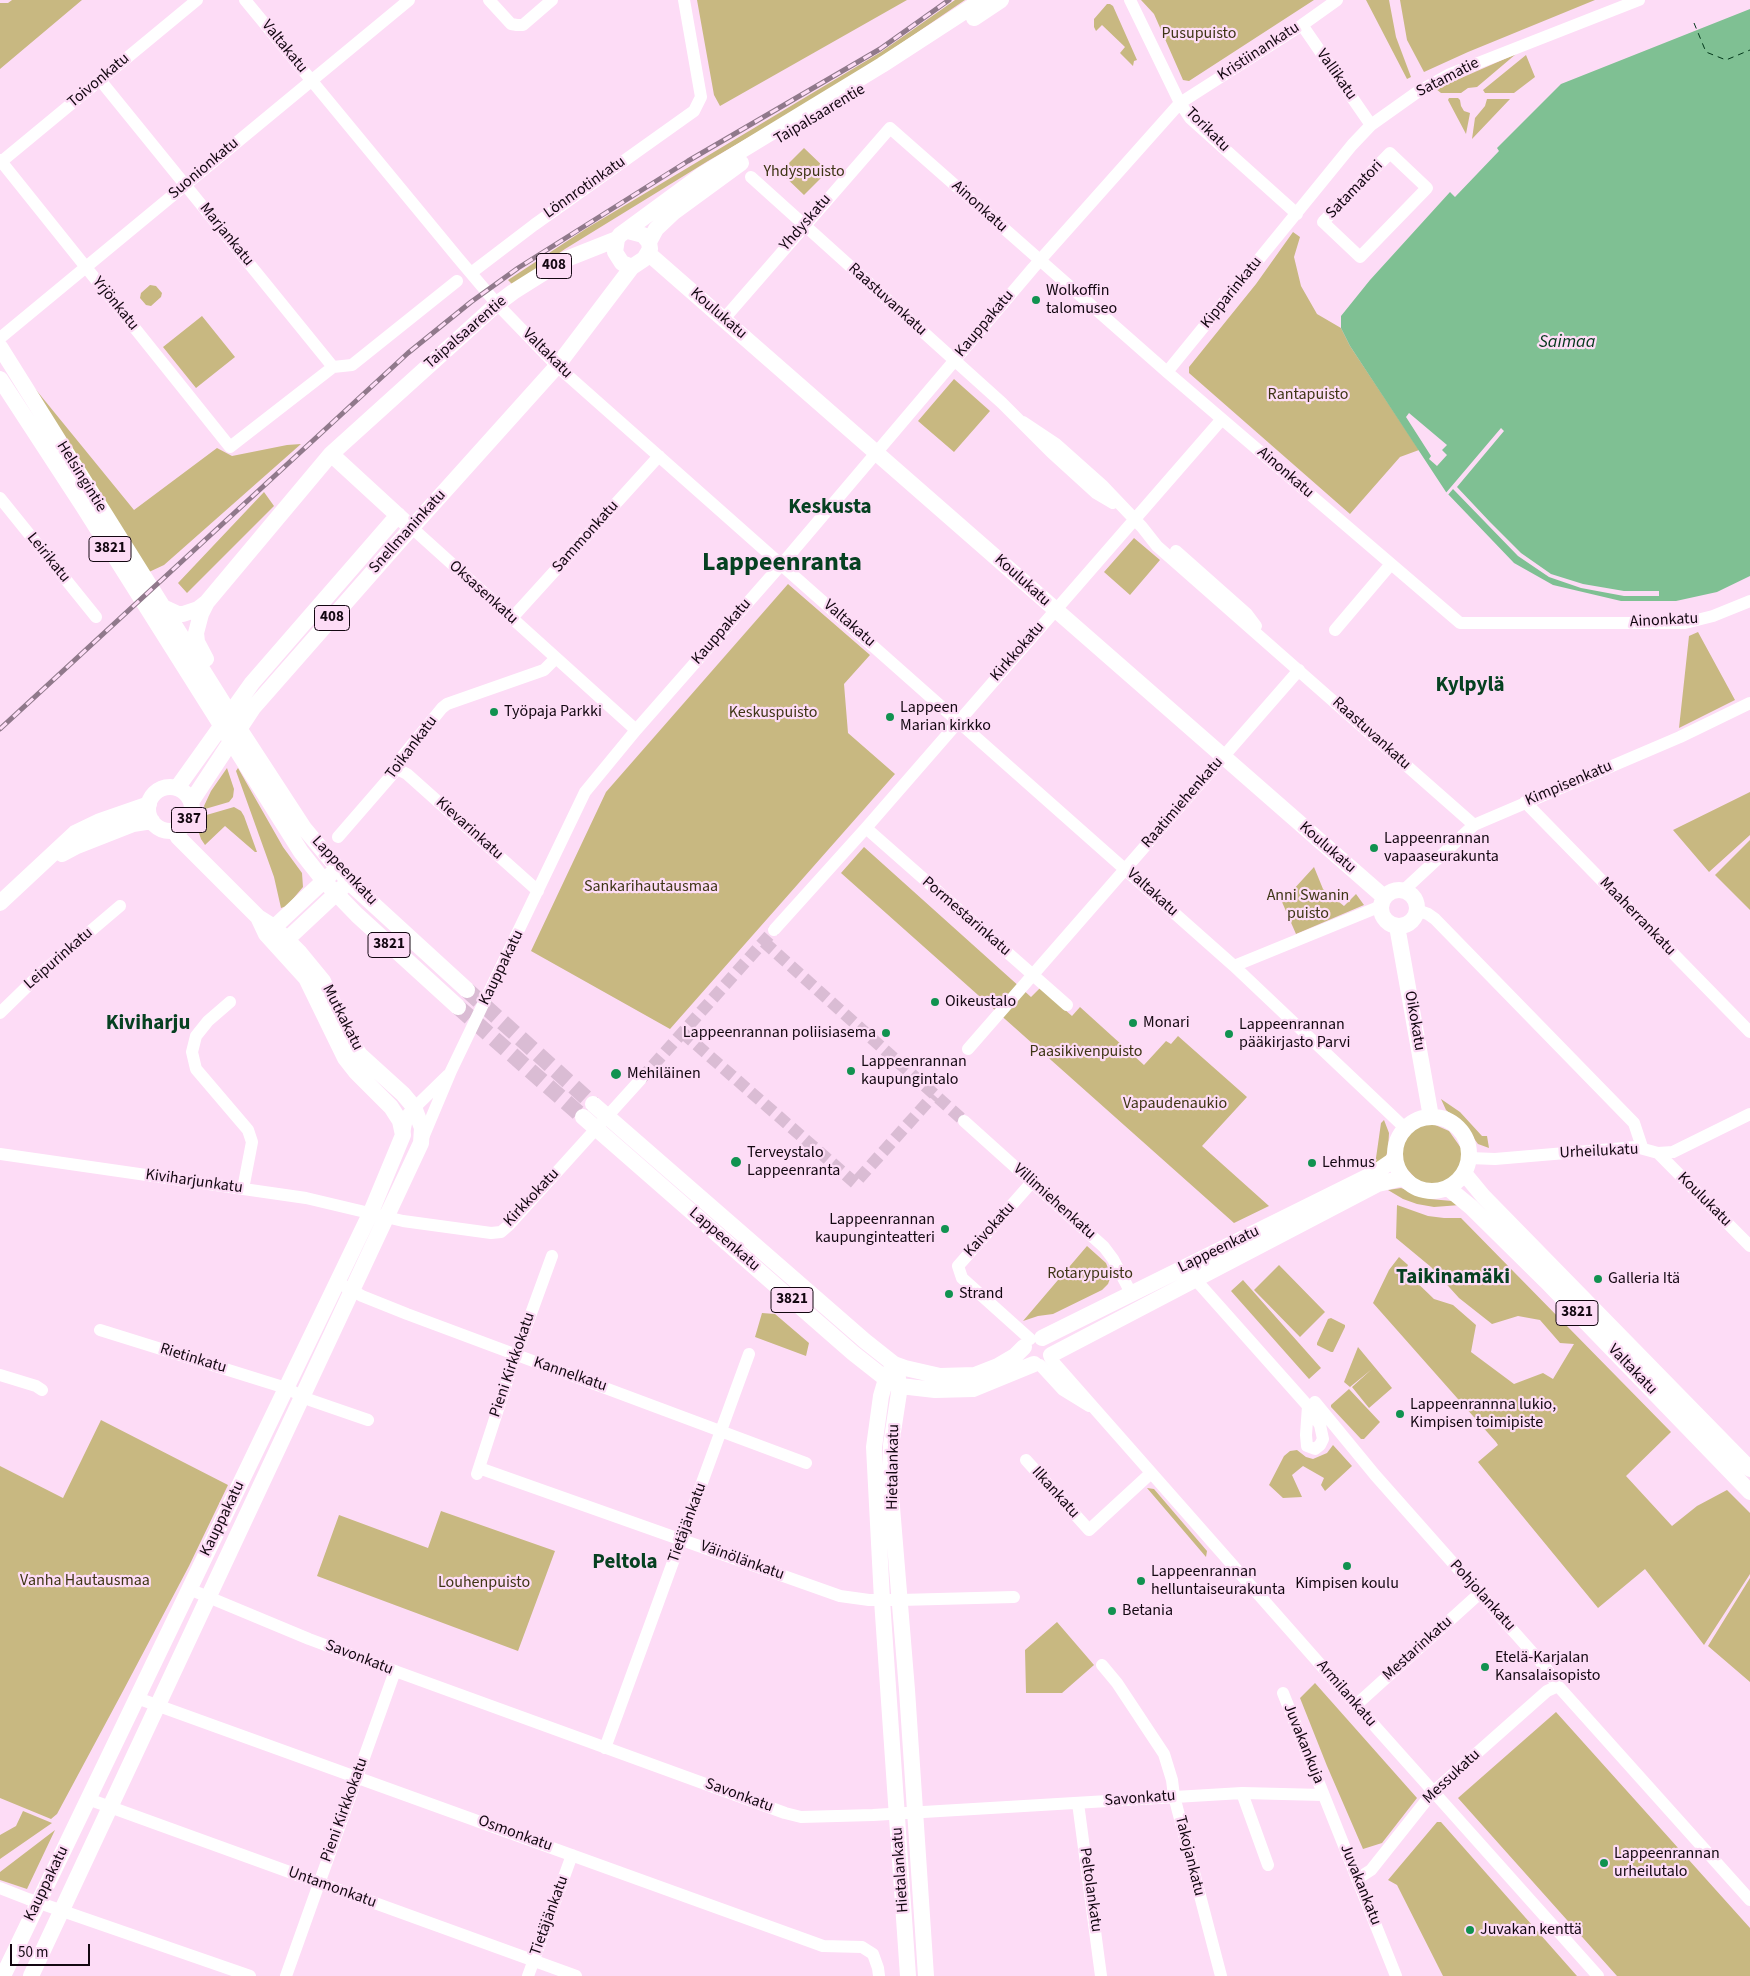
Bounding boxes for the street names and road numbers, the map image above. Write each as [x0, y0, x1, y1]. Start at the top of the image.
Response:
street label: Valtakatu [257, 17, 311, 77]
street label: Kristiinankatu [1214, 18, 1304, 86]
street label: Vallikatu [1312, 46, 1360, 104]
street label: Toivonkatu [64, 50, 134, 112]
street label: Satamatie [1413, 54, 1483, 102]
street label: Taipalsaarentie [771, 80, 869, 150]
street label: Torikatu [1181, 104, 1233, 156]
street label: Suonionkatu [165, 134, 243, 204]
street label: Lönnrotinkatu [540, 153, 630, 223]
street label: Satamatori [1322, 157, 1388, 223]
street label: Ainonkatu [947, 177, 1011, 237]
street label: Yhdyskatu [776, 191, 836, 255]
street label: Marjankatu [195, 200, 257, 270]
street label: Kipparinkatu [1197, 253, 1267, 333]
road number: 408 [536, 254, 572, 278]
street label: Raastuvankatu [844, 260, 930, 340]
street label: Yrjönkatu [88, 273, 142, 335]
street label: Koulukatu [686, 284, 750, 344]
street label: Kauppakatu [951, 287, 1019, 361]
street label: Taipalsaarentie [421, 292, 511, 374]
street label: Valtakatu [518, 325, 576, 383]
street label: Helsingintie [52, 438, 110, 516]
street label: Ainonkatu [1253, 443, 1317, 503]
street label: Snellmaninkatu [365, 486, 451, 578]
street label: Sammonkatu [549, 497, 623, 577]
street label: Leirikatu [22, 529, 74, 587]
road number: 3821 [89, 536, 131, 562]
street label: Koulukatu [990, 551, 1054, 611]
street label: Oksasenkatu [444, 557, 522, 629]
street label: Kauppakatu [688, 595, 756, 669]
street label: Valtakatu [819, 596, 879, 652]
road number: 408 [314, 606, 350, 630]
street label: Ainonkatu [1629, 610, 1699, 632]
street label: Kirkkokatu [987, 618, 1049, 686]
street label: Raastuvankatu [1328, 694, 1414, 774]
street label: Toikankatu [382, 713, 442, 783]
street label: Raatimiehenkatu [1138, 753, 1228, 853]
street label: Kimpisenkatu [1523, 757, 1615, 811]
street label: Kievarinkatu [431, 794, 507, 864]
road number: 387 [172, 808, 206, 832]
street label: Koulukatu [1295, 818, 1359, 878]
street label: Lappeenkatu [307, 832, 381, 910]
street label: Valtakatu [1122, 865, 1182, 921]
street label: Pormestarinkatu [918, 873, 1014, 961]
street label: Maaherrankatu [1595, 874, 1679, 960]
street label: Leipurinkatu [21, 924, 97, 994]
street label: Kauppakatu [476, 927, 528, 1009]
road number: 3821 [368, 932, 410, 958]
street label: Mutkakatu [317, 982, 367, 1054]
street label: Oikokatu [1399, 990, 1429, 1052]
street label: Urheilukatu [1559, 1140, 1639, 1164]
street label: Villimiehenkatu [1009, 1160, 1099, 1244]
street label: Kirkkokatu [500, 1165, 564, 1231]
street label: Kiviharjunkatu [144, 1166, 244, 1198]
street label: Koulukatu [1673, 1169, 1735, 1231]
street label: Kaivokatu [960, 1199, 1020, 1261]
street label: Lappeenkatu [685, 1204, 763, 1276]
street label: Lappeenkatu [1175, 1222, 1263, 1278]
road number: 3821 [771, 1288, 813, 1312]
road number: 3821 [1556, 1300, 1598, 1326]
street label: Pieni Kirkkokatu [486, 1310, 540, 1420]
street label: Rietinkatu [157, 1340, 229, 1378]
street label: Valtakatu [1603, 1341, 1661, 1399]
street label: Kannelkatu [531, 1353, 609, 1397]
street label: Hietalankatu [884, 1424, 904, 1510]
street label: Ilkankatu [1027, 1463, 1083, 1523]
street label: Kauppakatu [197, 1478, 249, 1560]
street label: Tietäjänkatu [665, 1480, 711, 1566]
street label: Väinölänkatu [697, 1537, 787, 1585]
street label: Pohjolankatu [1445, 1556, 1519, 1636]
street label: Mestarinkatu [1379, 1613, 1457, 1685]
street label: Savonkatu [322, 1636, 396, 1680]
street label: Armilankatu [1312, 1657, 1380, 1731]
street label: Juvakankuja [1278, 1701, 1328, 1787]
street label: Messukatu [1419, 1746, 1485, 1808]
street label: Pieni Kirkkokatu [317, 1755, 373, 1865]
street label: Savonkatu [702, 1775, 776, 1817]
street label: Savonkatu [1104, 1787, 1176, 1811]
street label: Osmonkatu [475, 1812, 555, 1856]
street label: Takojankatu [1170, 1814, 1208, 1898]
street label: Hietalankatu [888, 1826, 914, 1914]
street label: Juvakankatu [1335, 1842, 1385, 1928]
street label: Kauppakatu [21, 1843, 73, 1925]
street label: Peltolankatu [1075, 1846, 1105, 1934]
street label: Untamonkatu [285, 1863, 379, 1913]
street label: Tietäjänkatu [527, 1873, 573, 1959]

